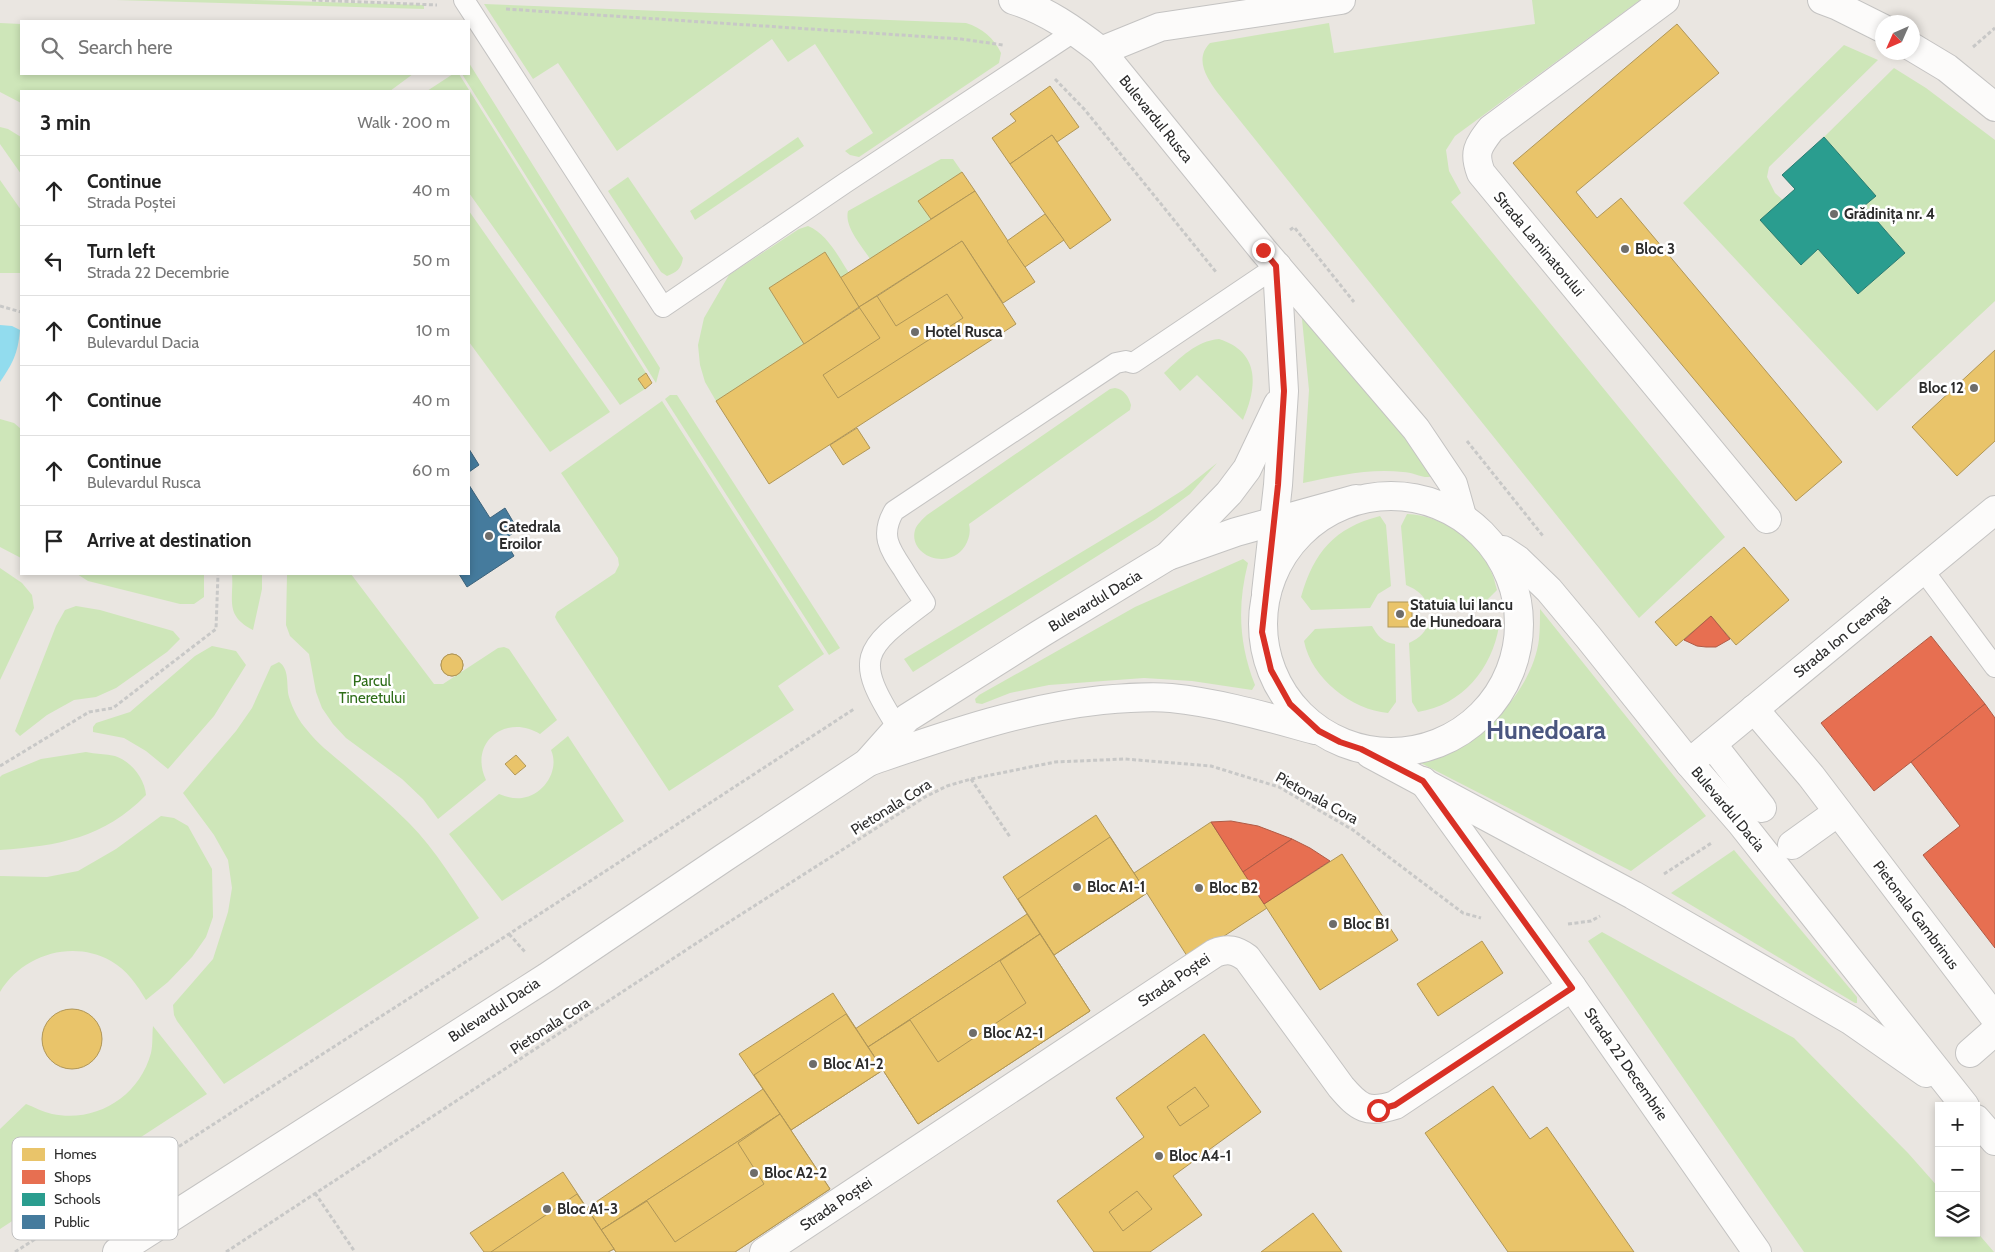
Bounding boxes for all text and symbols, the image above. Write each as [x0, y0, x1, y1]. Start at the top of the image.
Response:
north arrow [1875, 15, 1920, 60]
search box [20, 20, 470, 75]
icon: search [38, 34, 66, 62]
text: Search here [78, 36, 172, 59]
street label: Bulevardul Rusca [1115, 72, 1197, 167]
text: 3 min [40, 110, 91, 135]
text: Walk · 200 m [358, 113, 450, 132]
text: Continue [87, 170, 161, 193]
icon: ahead [40, 177, 68, 205]
text: 40 m [412, 181, 450, 200]
street label: Strada Laminatorului [1490, 188, 1588, 300]
text: Strada Poștei [87, 193, 176, 212]
place label: Grădinița nr. 4 [1844, 205, 1935, 224]
marker: Grădinița nr. 4 [1828, 208, 1840, 220]
route end [1252, 239, 1275, 262]
text: Turn left [87, 240, 155, 263]
place label: Bloc 3 [1635, 240, 1675, 258]
marker: Bloc 3 [1619, 243, 1631, 255]
icon: left [40, 247, 68, 275]
text: 50 m [413, 251, 450, 270]
text: Strada 22 Decembrie [87, 263, 229, 282]
text: Continue [87, 310, 161, 333]
icon: ahead [40, 317, 68, 345]
text: 10 m [416, 321, 450, 340]
place label: Hotel Rusca [925, 323, 1003, 341]
marker: Hotel Rusca [909, 326, 921, 338]
text: Bulevardul Dacia [87, 333, 199, 352]
place label: Bloc 12 [1919, 379, 1964, 397]
marker: Bloc 12 [1968, 382, 1980, 394]
icon: ahead [40, 387, 68, 415]
text: Continue [87, 389, 161, 412]
text: 40 m [412, 391, 450, 410]
text: Continue [87, 450, 161, 473]
icon: ahead [40, 457, 68, 485]
text: 60 m [412, 461, 450, 480]
text: Bulevardul Rusca [87, 473, 201, 492]
place label: Catedrala Eroilor [499, 518, 561, 553]
icon: arrive [40, 527, 68, 555]
text: Arrive at destination [87, 529, 251, 552]
marker: Catedrala Eroilor [483, 530, 495, 542]
street label: Bulevardul Dacia [1045, 566, 1145, 636]
street label: Strada Ion Creangă [1790, 592, 1895, 682]
place label: Statuia lui Iancu de Hunedoara [1410, 596, 1513, 631]
marker: Statuia lui Iancu de Hunedoara [1394, 608, 1406, 620]
park label: Parcul Tineretului [339, 672, 405, 707]
district label: Hunedoara [1486, 715, 1607, 745]
street label: Bulevardul Dacia [1687, 763, 1769, 856]
street label: Pietonala Cora [1273, 768, 1362, 828]
street label: Pietonala Cora [847, 775, 935, 839]
street label: Pietonala Gambrinus [1869, 857, 1963, 973]
place label: Bloc A1-1 [1087, 878, 1145, 896]
place label: Bloc B2 [1209, 879, 1258, 897]
marker: Bloc A1-1 [1071, 881, 1083, 893]
marker: Bloc B2 [1193, 882, 1205, 894]
place label: Bloc B1 [1343, 915, 1390, 933]
marker: Bloc B1 [1327, 918, 1339, 930]
street label: Strada Poștei [1135, 949, 1214, 1012]
street label: Bulevardul Dacia [445, 973, 544, 1046]
street label: Pietonala Cora [507, 993, 594, 1058]
street label: Strada 22 Decembrie [1580, 1004, 1672, 1124]
place label: Bloc A2-1 [983, 1024, 1044, 1042]
marker: Bloc A2-1 [967, 1027, 979, 1039]
place label: Bloc A1-2 [823, 1055, 884, 1073]
marker: Bloc A1-2 [807, 1058, 819, 1070]
route start [1367, 1099, 1390, 1122]
map controls [1935, 1102, 1980, 1237]
button: + [1935, 1102, 1980, 1147]
legend [12, 1137, 178, 1240]
text: Homes [54, 1145, 97, 1163]
place label: Bloc A4-1 [1169, 1147, 1231, 1165]
button: − [1935, 1147, 1980, 1192]
marker: Bloc A4-1 [1153, 1150, 1165, 1162]
place label: Bloc A2-2 [764, 1164, 827, 1182]
marker: Bloc A2-2 [748, 1167, 760, 1179]
text: Shops [54, 1168, 91, 1186]
street label: Strada Poștei [797, 1173, 876, 1236]
text: Schools [54, 1190, 101, 1208]
button: layers [1935, 1192, 1980, 1237]
place label: Bloc A1-3 [557, 1200, 618, 1218]
marker: Bloc A1-3 [541, 1203, 553, 1215]
text: Public [54, 1213, 90, 1231]

